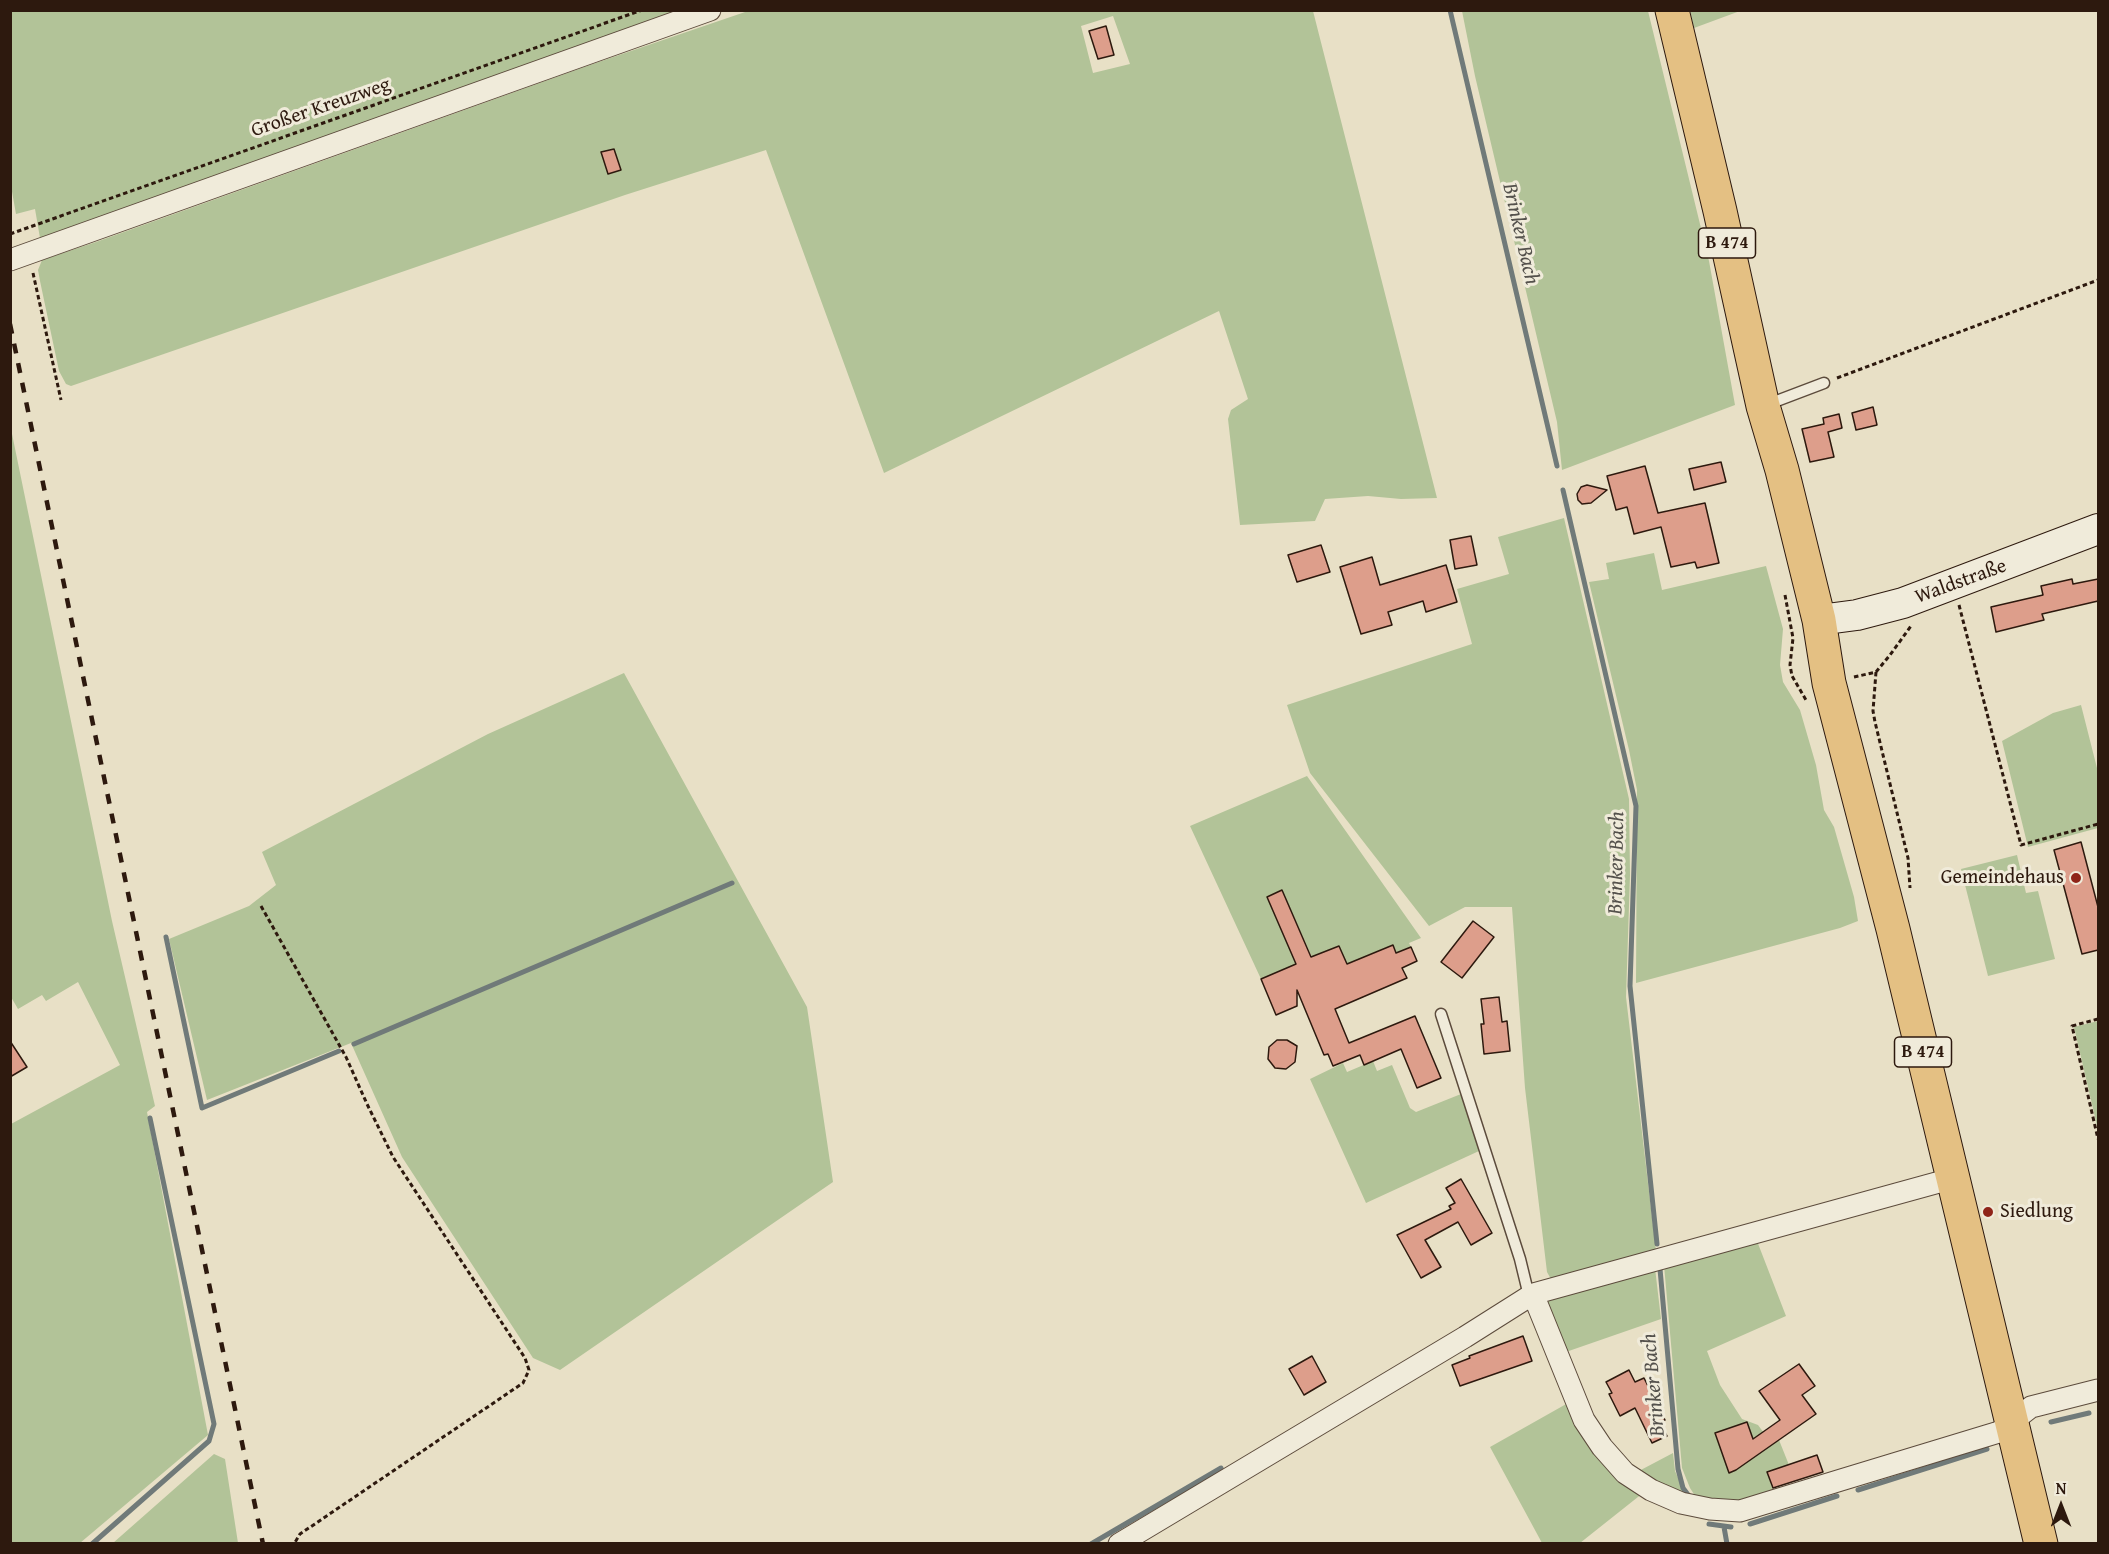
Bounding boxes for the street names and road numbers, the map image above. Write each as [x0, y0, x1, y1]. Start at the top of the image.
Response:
street label: Großer Kreuzweg [248, 73, 394, 143]
road number: B 474 [1698, 228, 1756, 258]
street label: Waldstraße [1912, 554, 2010, 610]
road number: B 474 [1894, 1037, 1952, 1067]

